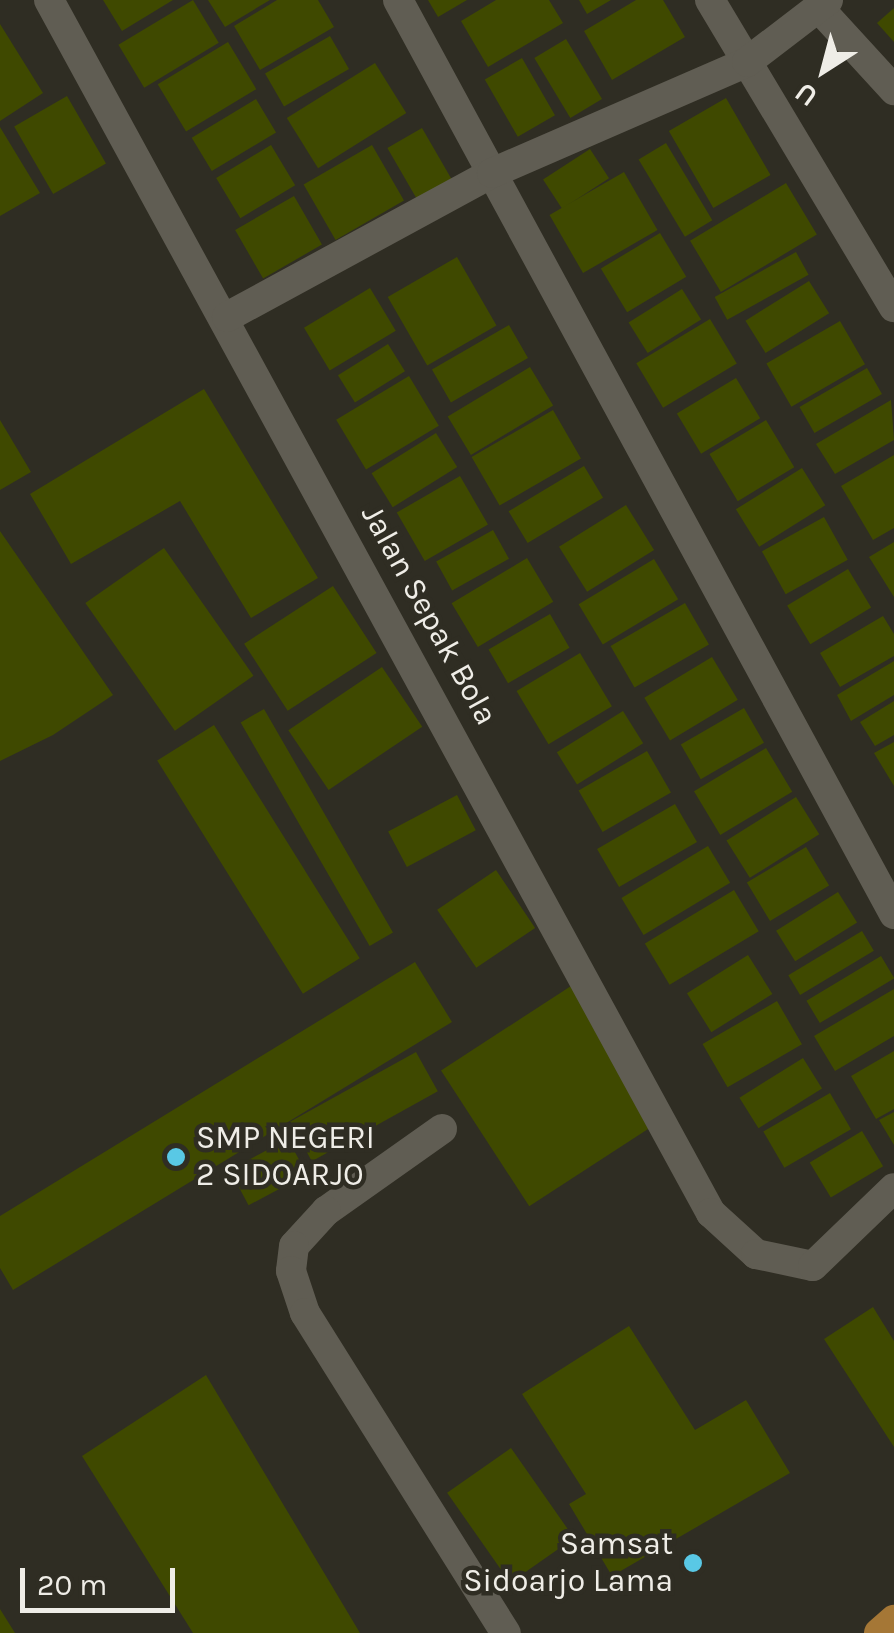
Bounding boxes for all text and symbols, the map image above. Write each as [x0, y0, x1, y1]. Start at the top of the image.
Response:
north arrow [774, 20, 874, 120]
text: U [789, 76, 824, 114]
street label: Jalan Sepak Bola [353, 498, 505, 732]
place label: SMP NEGERI 2 SIDOARJO [196, 1120, 375, 1195]
marker: SMP NEGERI 2 SIDOARJO [165, 1146, 187, 1168]
place label: Samsat Sidoarjo Lama [463, 1526, 673, 1601]
scale bar [25, 1548, 180, 1610]
marker: Samsat Sidoarjo Lama [682, 1552, 704, 1574]
text: 20 m [37, 1567, 107, 1603]

